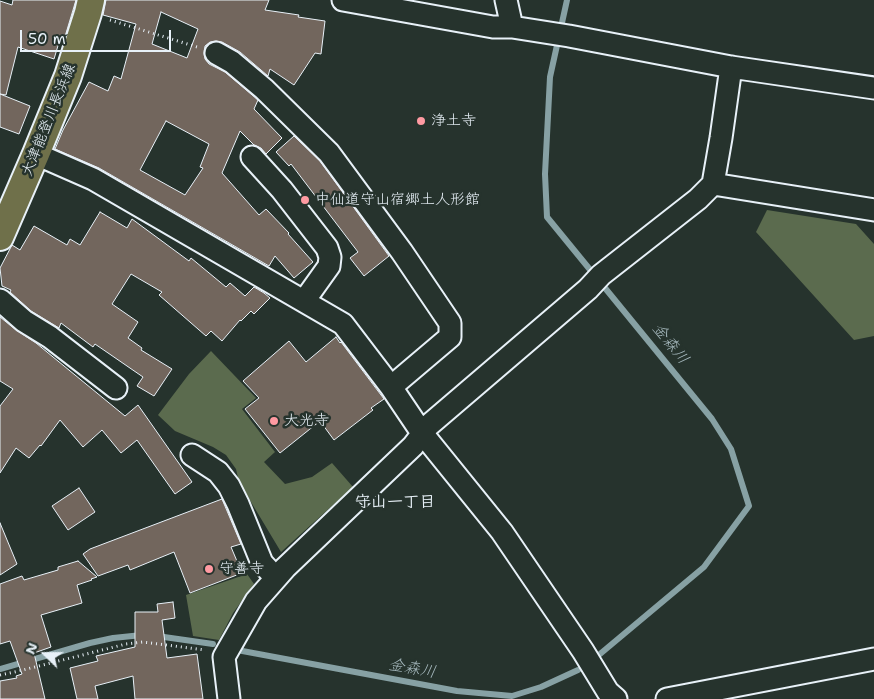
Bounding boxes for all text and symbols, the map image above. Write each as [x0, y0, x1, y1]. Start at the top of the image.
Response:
scale bar [22, 20, 174, 52]
text: 50 m [28, 29, 66, 49]
street label: 大津能登川長浜線 [18, 61, 80, 179]
place label: 浄土寺 [431, 112, 476, 130]
marker: 浄土寺 [415, 115, 427, 127]
place label: 中仙道守山宿郷土人形館 [315, 191, 480, 209]
marker: 中仙道守山宿郷土人形館 [299, 194, 311, 206]
water label: 金森川 [647, 319, 693, 369]
place label: 大光寺 [284, 412, 329, 430]
marker: 大光寺 [268, 415, 280, 427]
district label: 守山一丁目 [355, 493, 435, 513]
place label: 守善寺 [219, 560, 264, 578]
marker: 守善寺 [203, 563, 215, 575]
north arrow [20, 629, 70, 679]
text: N [21, 640, 42, 657]
water label: 金森川 [387, 655, 437, 683]

